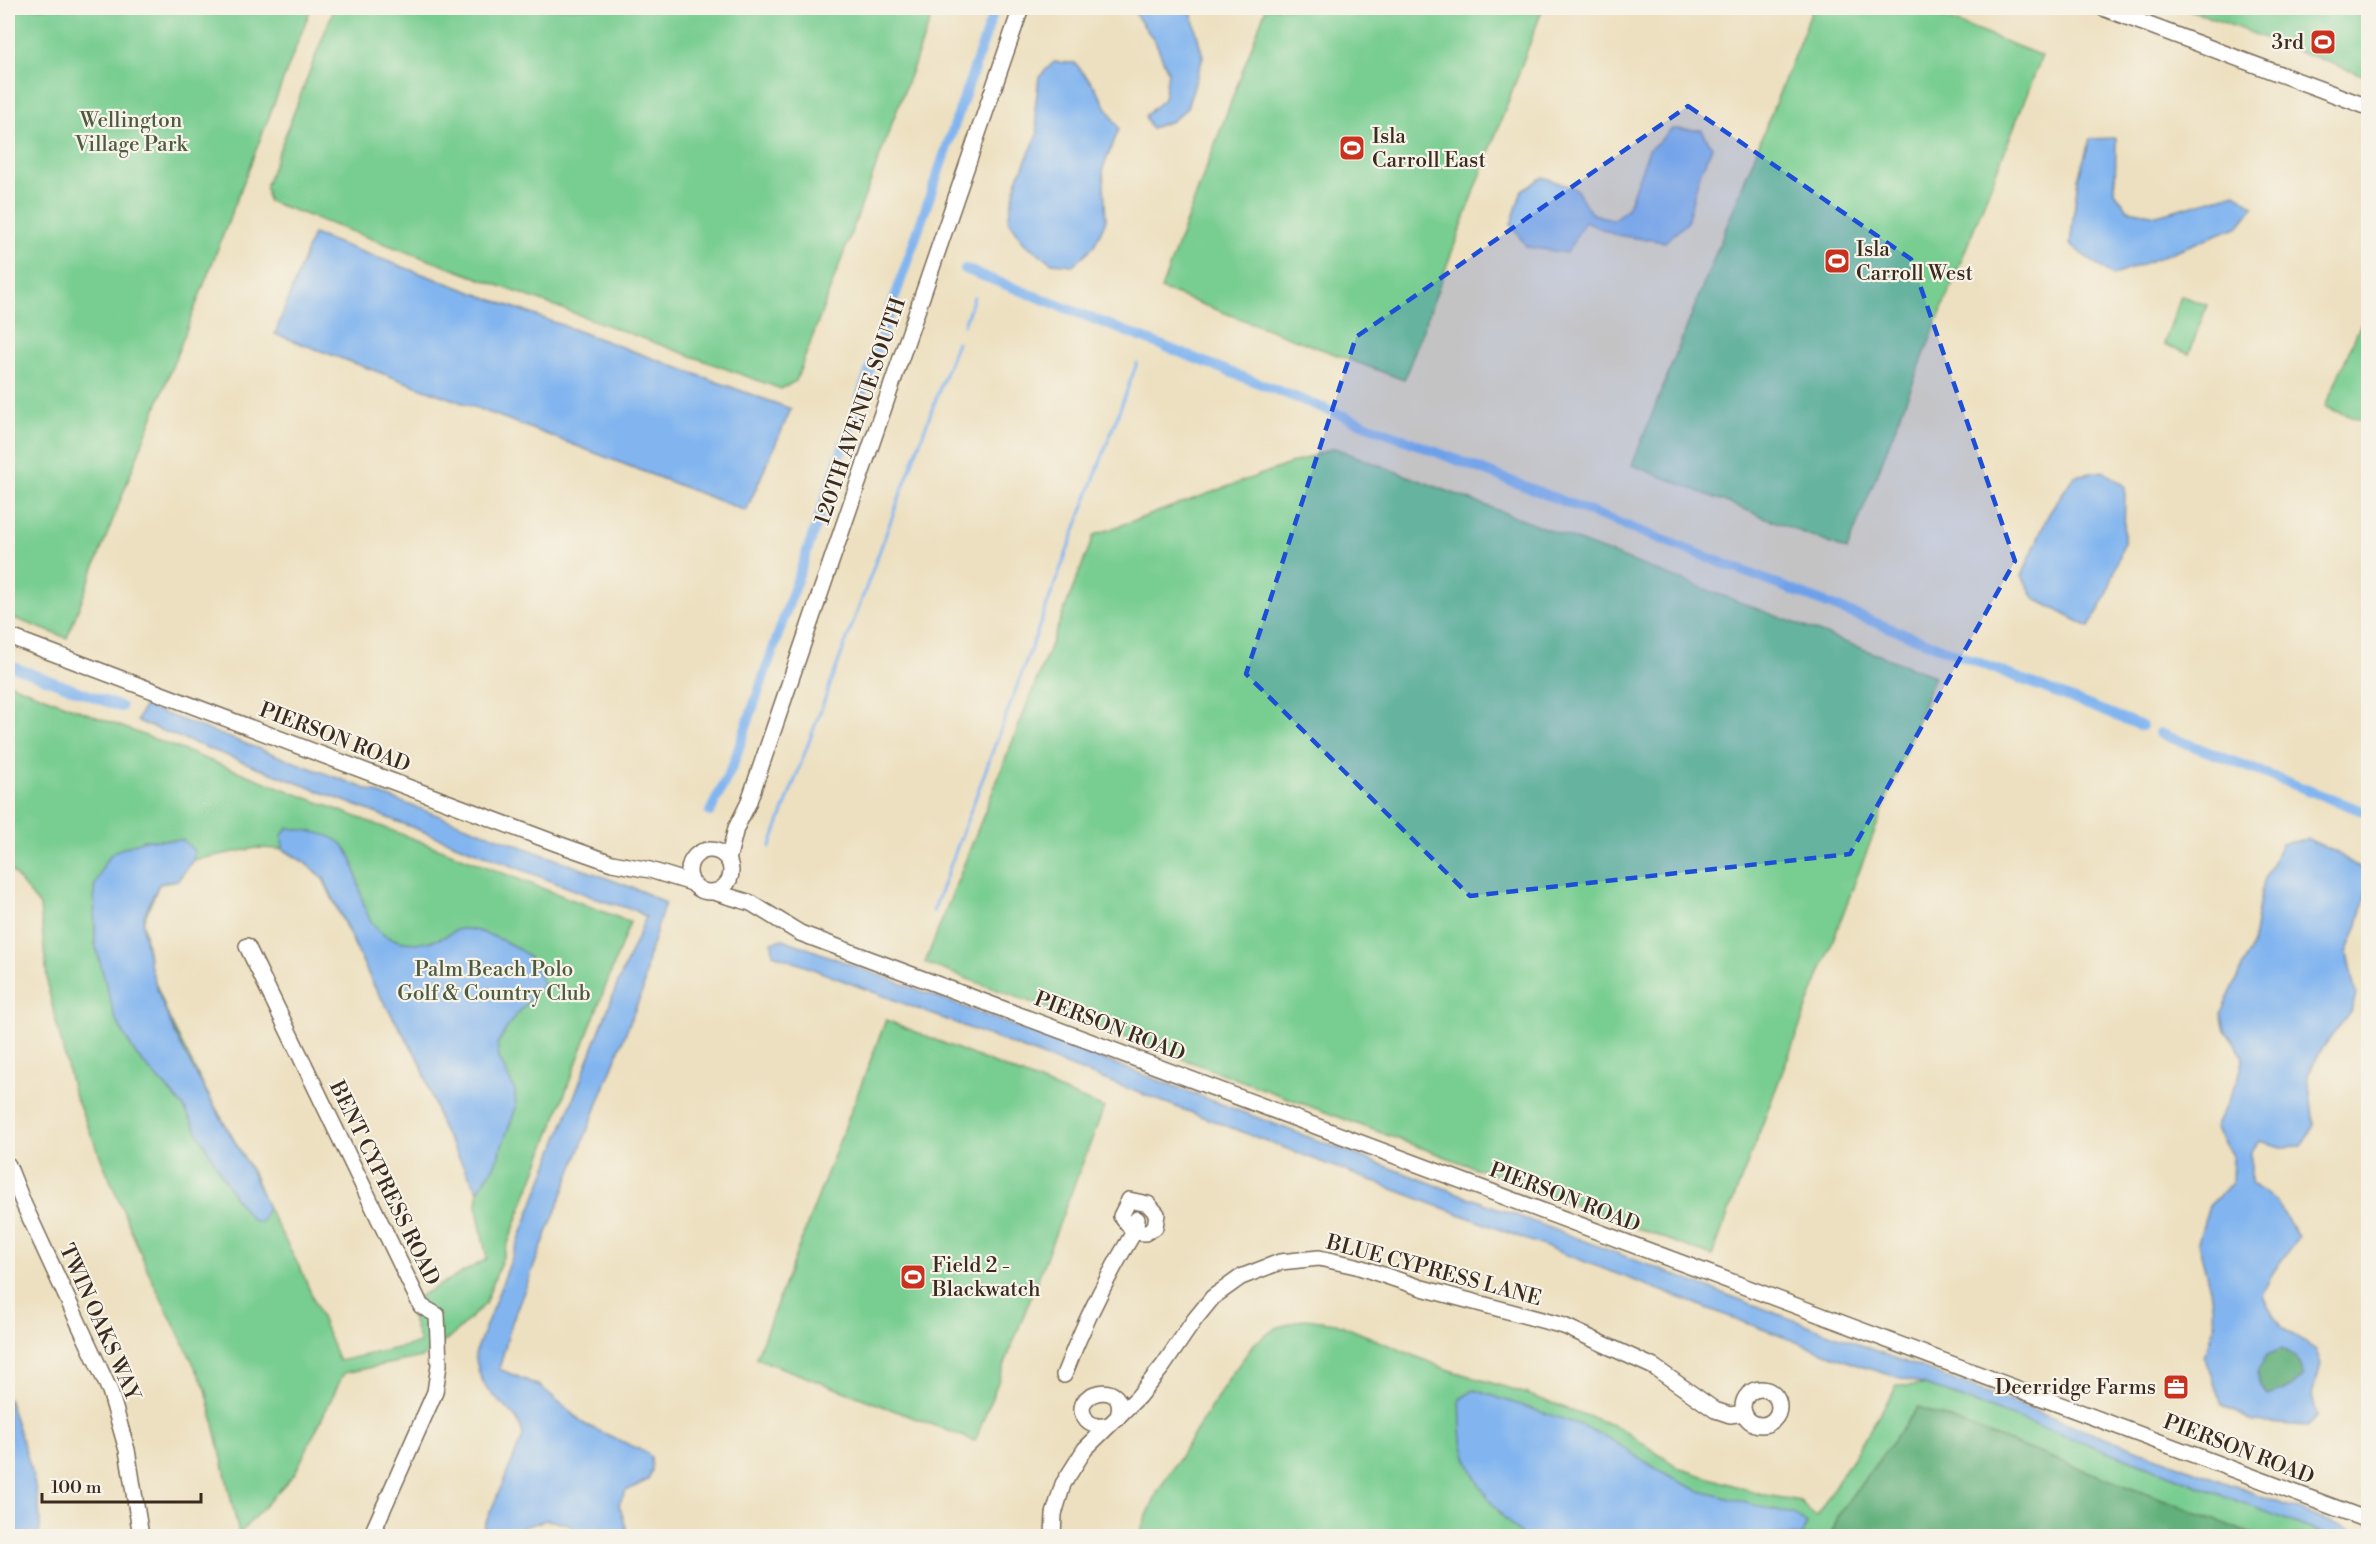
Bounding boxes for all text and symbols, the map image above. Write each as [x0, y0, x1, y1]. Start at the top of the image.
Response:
sports icon: 3rd [2308, 27, 2338, 57]
place label: 3rd [2272, 30, 2304, 56]
park label: Wellington Village Park [73, 108, 189, 158]
place label: Isla Carroll East [1372, 124, 1486, 174]
sports icon: Isla Carroll East [1337, 133, 1367, 163]
place label: Isla Carroll West [1856, 237, 1974, 287]
sports icon: Isla Carroll West [1822, 246, 1852, 276]
street label: 120TH AVENUE SOUTH [810, 294, 912, 528]
street label: PIERSON ROAD [255, 697, 414, 779]
park label: Palm Beach Polo Golf & Country Club [397, 957, 591, 1007]
street label: PIERSON ROAD [1030, 986, 1189, 1068]
street label: BENT CYPRESS ROAD [323, 1076, 445, 1290]
street label: PIERSON ROAD [1485, 1157, 1644, 1239]
street label: BLUE CYPRESS LANE [1322, 1229, 1544, 1312]
street label: TWIN OAKS WAY [53, 1240, 146, 1406]
place label: Field 2 - Blackwatch [931, 1253, 1041, 1303]
sports icon: Field 2 - Blackwatch [898, 1262, 928, 1292]
office icon: Deerridge Farms [2161, 1372, 2191, 1402]
place label: Deerridge Farms [1995, 1375, 2156, 1401]
street label: PIERSON ROAD [2159, 1409, 2318, 1491]
scale bar [42, 1466, 201, 1504]
text: 100 m [51, 1476, 102, 1499]

